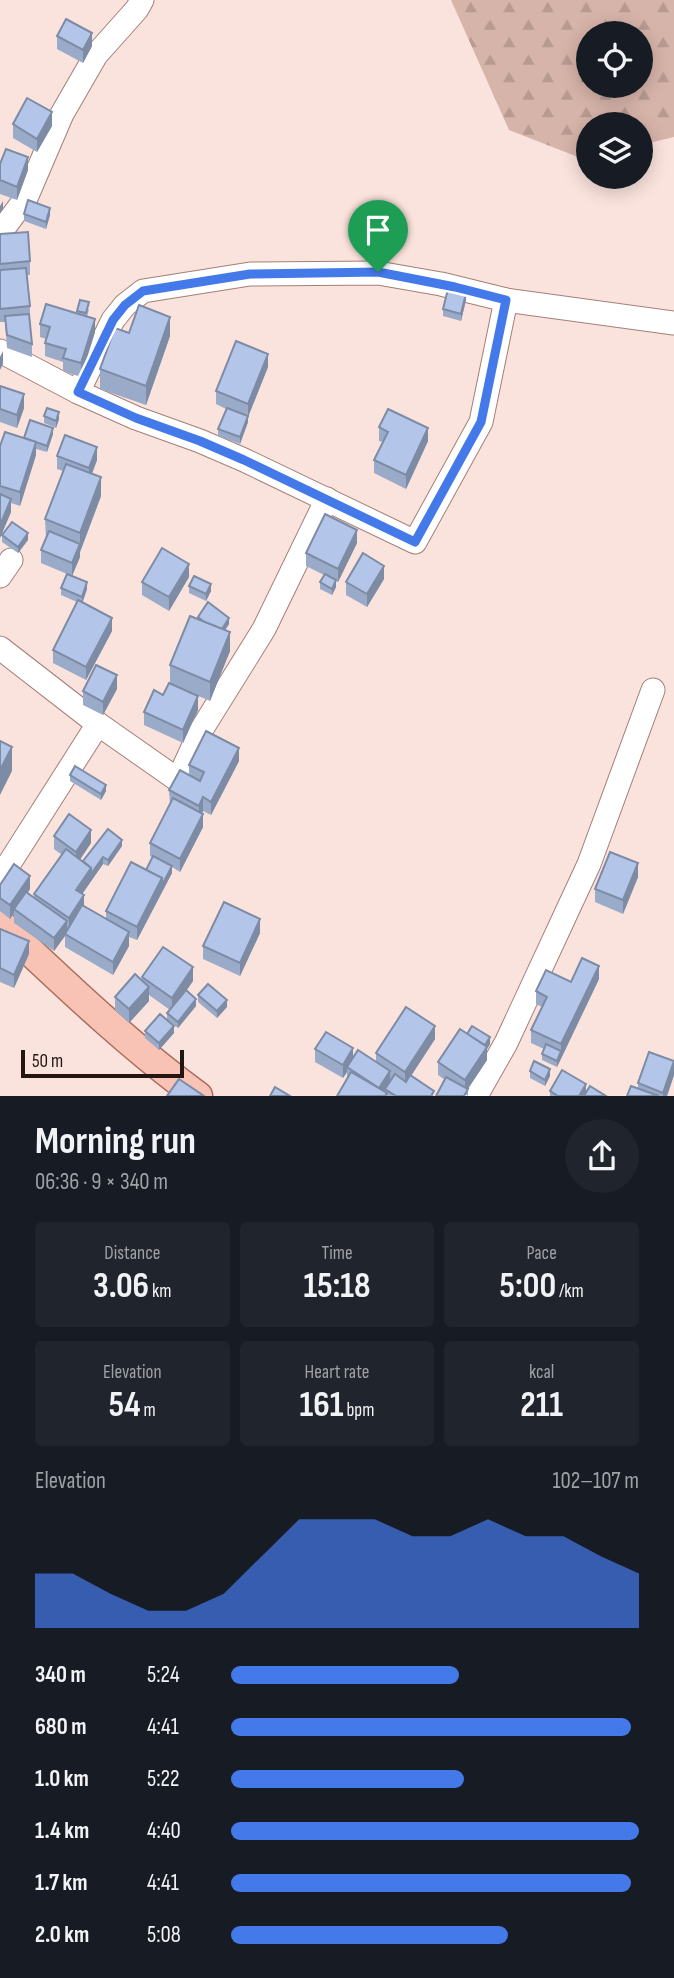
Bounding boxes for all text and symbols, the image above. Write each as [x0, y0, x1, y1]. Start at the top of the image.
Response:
map controls [576, 21, 653, 189]
button: locate [576, 21, 653, 98]
button: layers [576, 112, 653, 189]
pin [348, 200, 408, 272]
icon: arrive [359, 211, 397, 249]
scale bar [21, 1047, 184, 1079]
text: 50 m [32, 1050, 63, 1073]
text: Morning run [35, 1119, 196, 1164]
button: share [565, 1119, 639, 1193]
text: 06:36 · 9 × 340 m [35, 1168, 168, 1196]
text: Distance [104, 1242, 160, 1265]
text: Time [321, 1242, 353, 1265]
text: Pace [527, 1242, 557, 1265]
text: 3.06 [93, 1265, 149, 1308]
text: 15:18 [303, 1265, 371, 1308]
text: 5:00 [500, 1265, 556, 1308]
text: km [149, 1280, 172, 1303]
text: /km [556, 1280, 584, 1303]
text: Elevation [103, 1361, 162, 1384]
text: Heart rate [305, 1361, 369, 1384]
text: kcal [529, 1361, 554, 1384]
text: 54 [109, 1384, 141, 1427]
text: 161 [300, 1384, 343, 1427]
text: 211 [520, 1384, 563, 1427]
text: m [141, 1399, 156, 1422]
text: bpm [343, 1399, 374, 1422]
text: Elevation [35, 1467, 106, 1495]
text: 102–107 m [553, 1467, 639, 1495]
text: 340 m [35, 1661, 86, 1689]
text: 5:24 [147, 1661, 180, 1689]
text: 680 m [35, 1713, 86, 1741]
text: 4:41 [147, 1713, 179, 1741]
text: 1.0 km [35, 1765, 89, 1793]
text: 5:22 [147, 1765, 180, 1793]
text: 1.4 km [35, 1817, 89, 1845]
text: 4:40 [147, 1817, 181, 1845]
text: 1.7 km [35, 1869, 88, 1897]
text: 4:41 [147, 1869, 179, 1897]
text: 2.0 km [35, 1921, 89, 1949]
text: 5:08 [147, 1921, 181, 1949]

